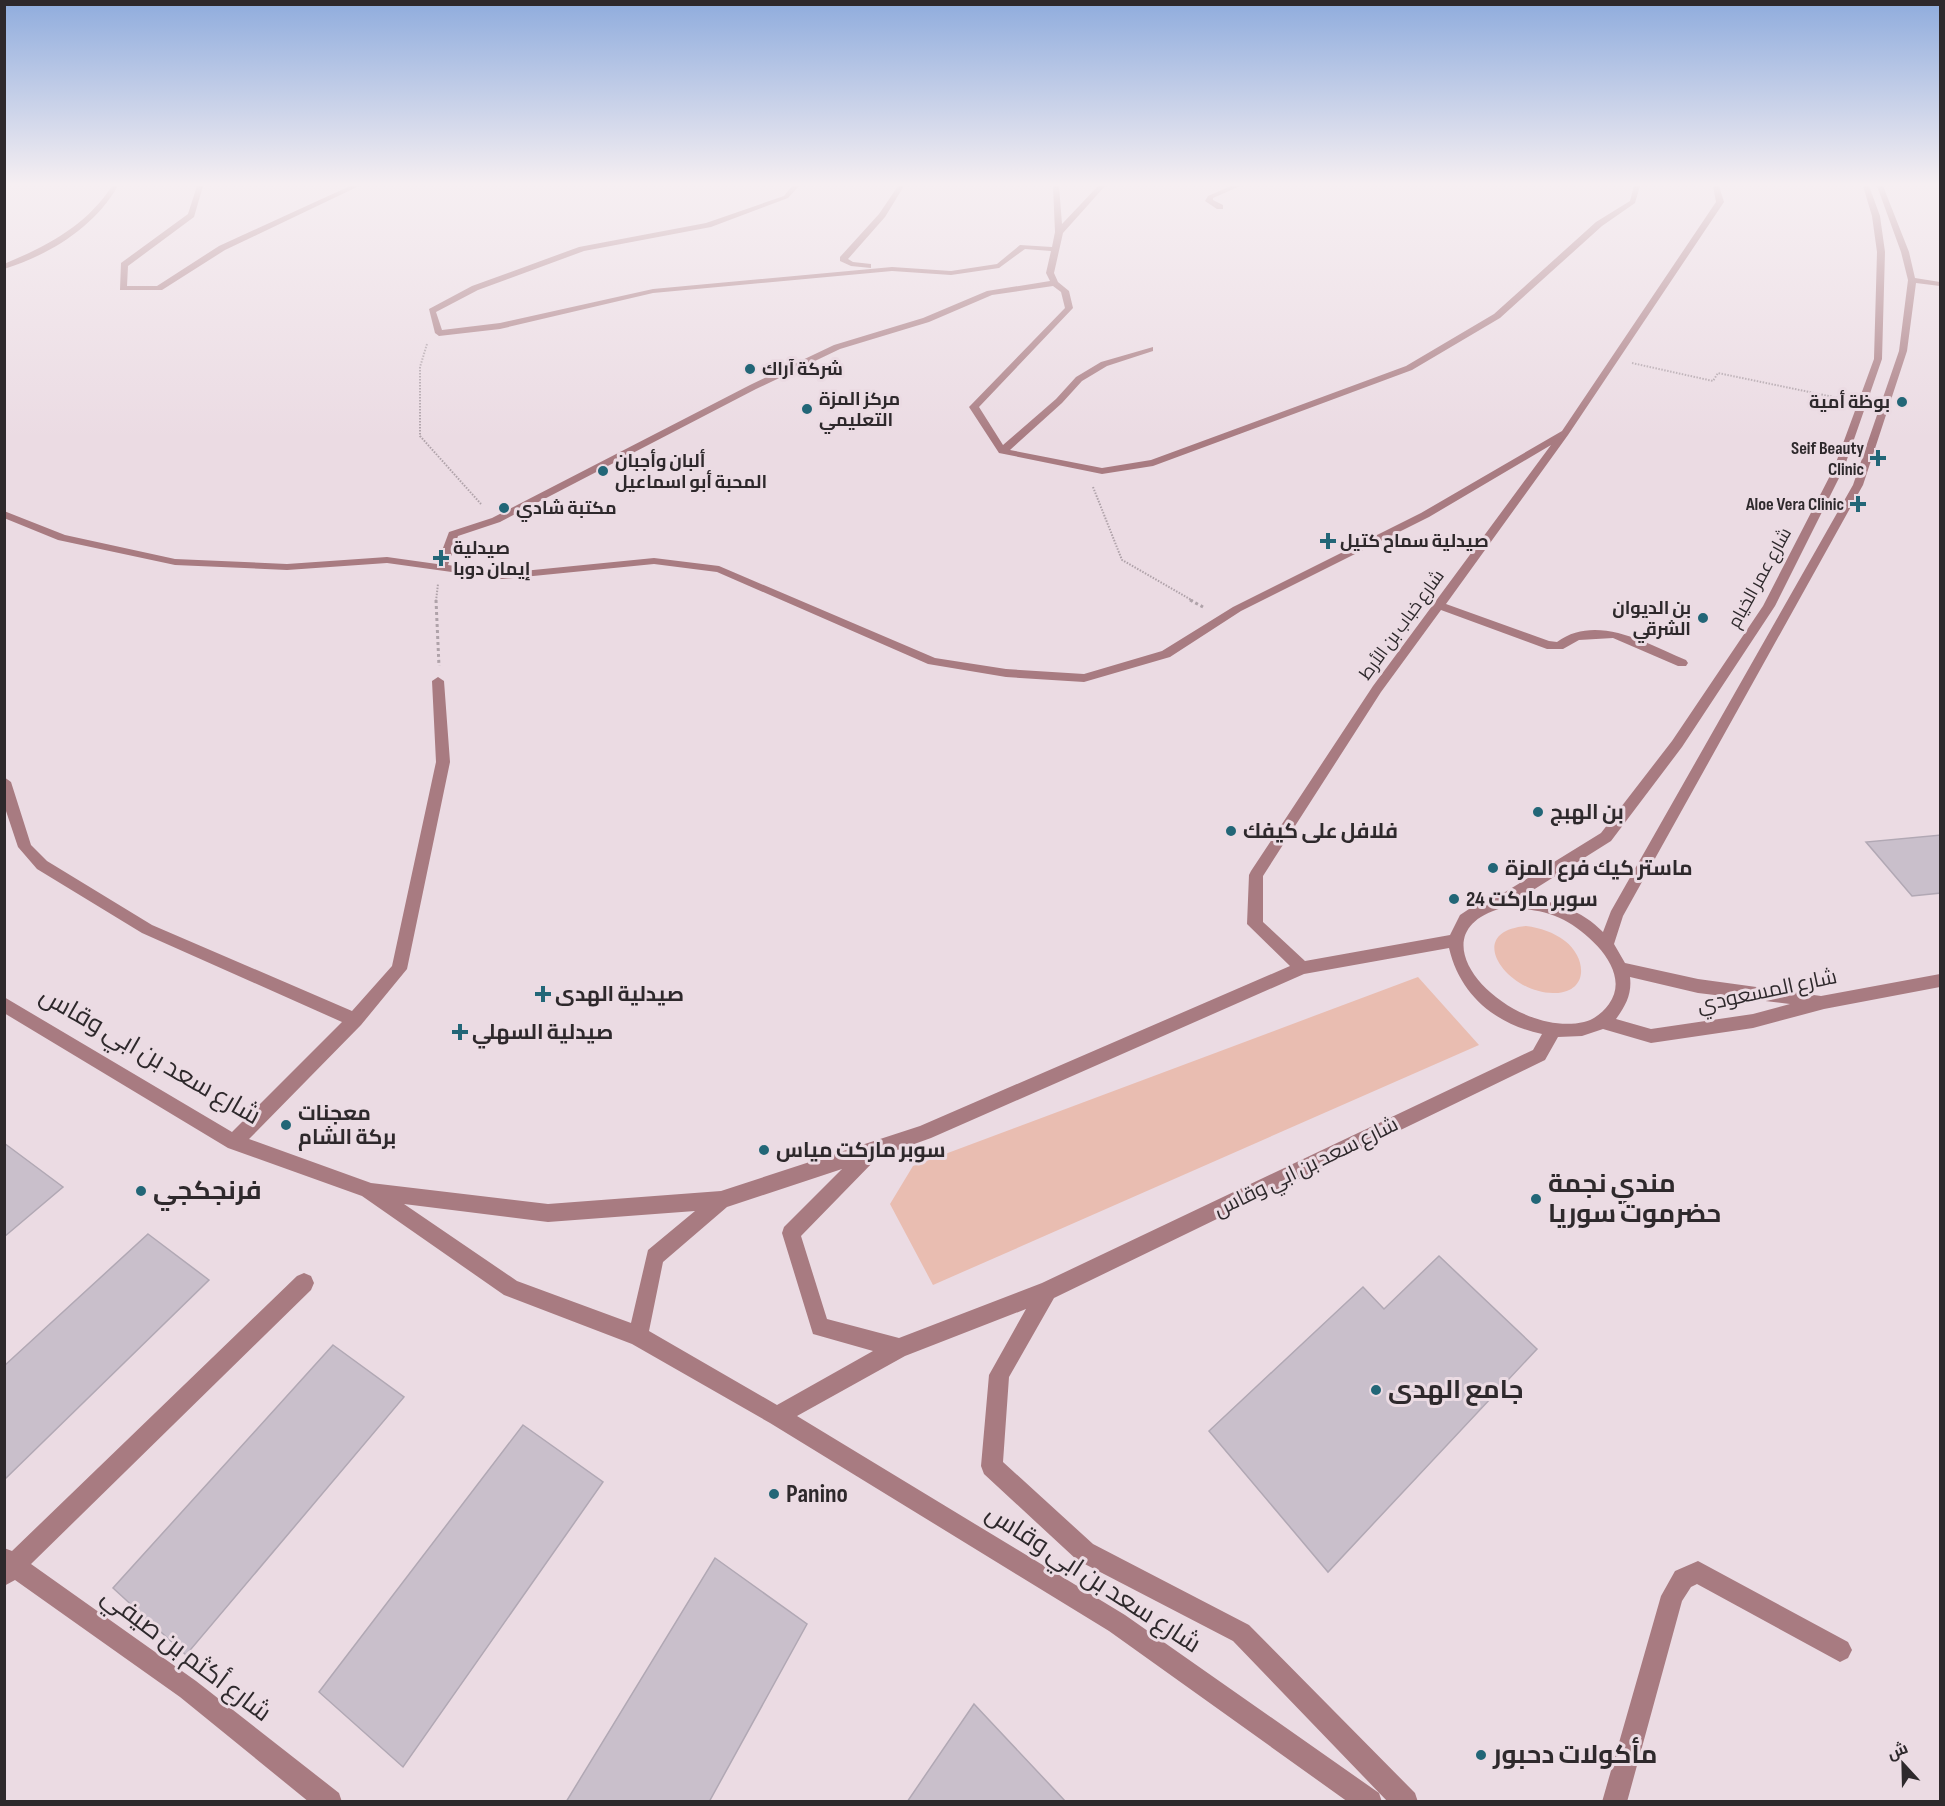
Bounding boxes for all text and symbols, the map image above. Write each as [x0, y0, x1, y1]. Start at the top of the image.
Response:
place label: شركة آراك [762, 359, 843, 380]
marker: شركة آراك [743, 362, 757, 376]
place label: مركز المزة التعليمي [819, 389, 900, 435]
place label: بوظة أمية [1809, 389, 1890, 413]
marker: بوظة أمية [1895, 395, 1909, 409]
marker: مركز المزة التعليمي [800, 402, 814, 416]
place label: Seif Beauty Clinic [1791, 438, 1864, 480]
place label: ألبان وأجبان المحبة أبو اسماعيل [615, 448, 767, 493]
marker: Seif Beauty Clinic [1869, 449, 1887, 467]
marker: ألبان وأجبان المحبة أبو اسماعيل [596, 464, 610, 478]
place label: Aloe Vera Clinic [1745, 494, 1844, 515]
marker: Aloe Vera Clinic [1849, 495, 1867, 513]
place label: مكتبة شادي [516, 498, 617, 522]
marker: مكتبة شادي [497, 501, 511, 515]
street label: شارع عمر الخيام [1724, 524, 1797, 632]
place label: صيدلية سماح كتيل [1340, 531, 1489, 553]
marker: صيدلية سماح كتيل [1321, 534, 1335, 548]
place label: صيدلية إيمان دوبا [453, 538, 530, 581]
marker: صيدلية إيمان دوبا [434, 551, 448, 565]
street label: شارع خباب بن الأرط [1355, 566, 1450, 685]
place label: بن الديوان الشرقي [1612, 598, 1691, 644]
marker: بن الديوان الشرقي [1696, 611, 1710, 625]
place label: بن الهبج [1550, 800, 1624, 826]
marker: بن الهبج [1531, 805, 1545, 819]
place label: فلافل على كيفك [1243, 819, 1398, 844]
marker: فلافل على كيفك [1224, 824, 1238, 838]
place label: ماستر كيك فرع المزة [1505, 856, 1693, 882]
marker: ماستر كيك فرع المزة [1486, 861, 1500, 875]
place label: سوبر ماركت 24 [1466, 887, 1598, 912]
marker: سوبر ماركت 24 [1447, 892, 1461, 906]
street label: شارع المسعودي [1695, 964, 1840, 1021]
street label: شارع سعد بن ابي وقاس [32, 980, 266, 1135]
place label: صيدلية الهدى [555, 982, 684, 1007]
marker: صيدلية الهدى [536, 987, 550, 1001]
place label: صيدلية السهلي [472, 1020, 613, 1049]
marker: صيدلية السهلي [453, 1025, 467, 1039]
place label: معجنات بركة الشام [298, 1101, 396, 1151]
street label: شارع سعد بن ابي وقاس [1210, 1112, 1404, 1225]
marker: معجنات بركة الشام [279, 1118, 293, 1132]
place label: سوبر ماركت مياس [776, 1138, 946, 1163]
marker: سوبر ماركت مياس [757, 1143, 771, 1157]
place label: مندي نجمة حضرموت سوريا [1548, 1169, 1721, 1230]
place label: فرنجكجي [153, 1176, 262, 1211]
marker: فرنجكجي [134, 1184, 148, 1198]
marker: مندي نجمة حضرموت سوريا [1529, 1192, 1543, 1206]
place label: جامع الهدى [1388, 1375, 1524, 1406]
marker: جامع الهدى [1369, 1383, 1383, 1397]
place label: Panino [786, 1479, 848, 1510]
marker: Panino [767, 1487, 781, 1501]
street label: شارع سعد بن ابي وقاس [978, 1498, 1206, 1663]
street label: شارع أكثم بن صيفي [93, 1579, 279, 1732]
north arrow [1873, 1734, 1933, 1794]
place label: مأكولات دحبور [1492, 1737, 1657, 1771]
text: ش [1885, 1739, 1911, 1764]
marker: مأكولات دحبور [1474, 1748, 1488, 1762]

